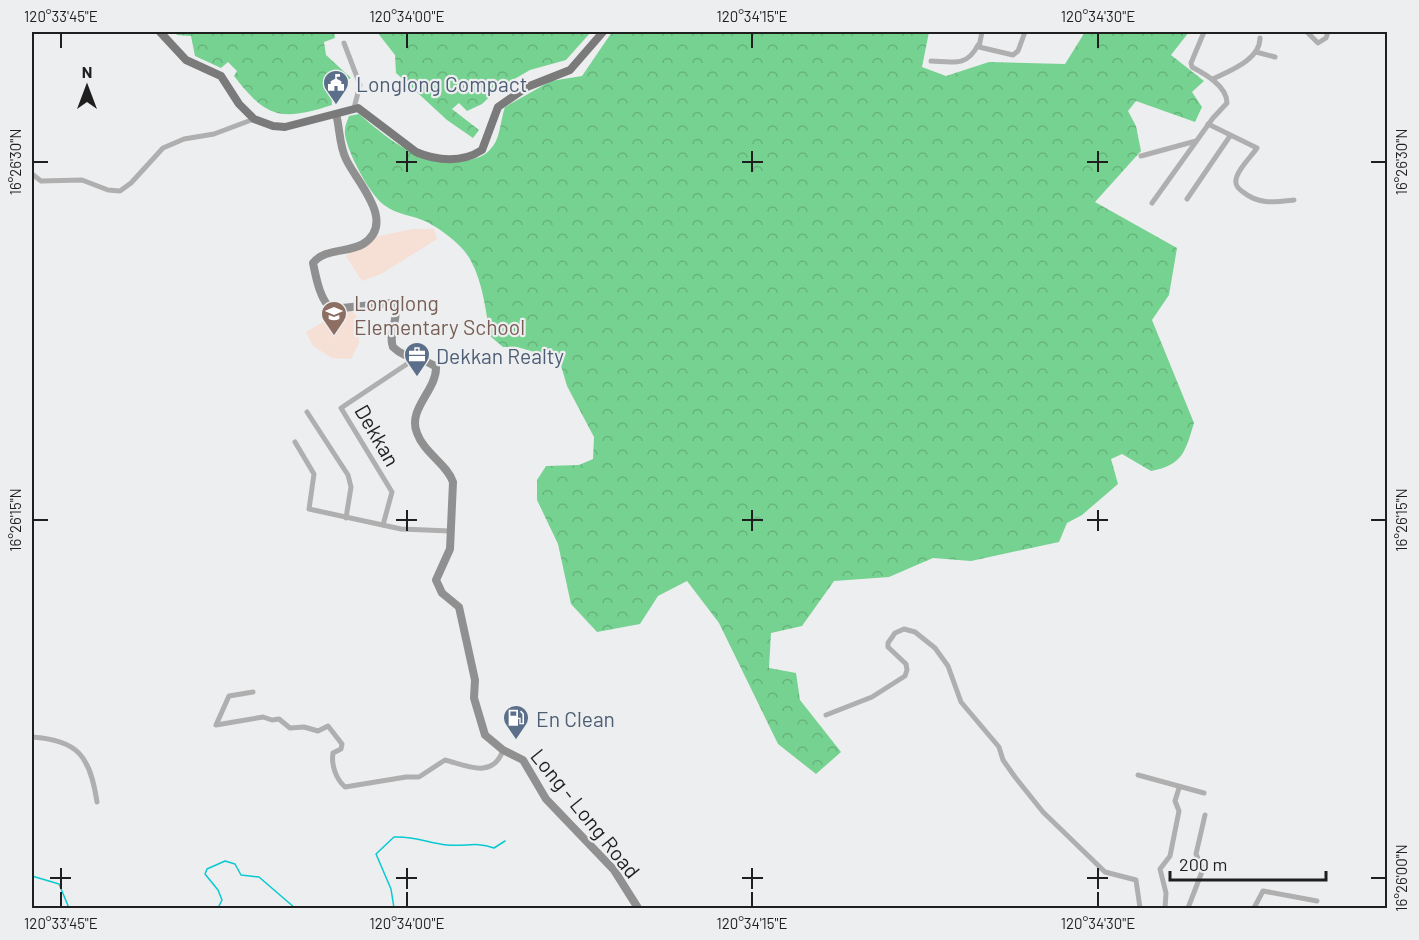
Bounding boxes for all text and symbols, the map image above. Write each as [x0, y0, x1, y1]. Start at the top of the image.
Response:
text: 120°33'45"E [24, 7, 98, 25]
text: 120°34'00"E [369, 7, 445, 25]
text: 120°34'15"E [716, 7, 788, 25]
text: 120°34'30"E [1061, 7, 1135, 25]
north arrow [57, 57, 117, 117]
text: N [82, 62, 92, 81]
public building icon: Longlong Compact [321, 68, 351, 106]
place label: Longlong Compact [356, 71, 527, 96]
text: 16°26'30"N [6, 129, 24, 195]
text: 16°26'30"N [1392, 129, 1410, 195]
place label: Longlong Elementary School [354, 290, 525, 339]
school or university icon: Longlong Elementary School [319, 299, 349, 337]
office icon: Dekkan Realty [402, 340, 432, 378]
place label: Dekkan Realty [436, 343, 564, 368]
street label: Dekkan [350, 400, 406, 470]
text: 16°26'15"N [6, 488, 24, 552]
text: 16°26'15"N [1392, 488, 1410, 552]
fuel station icon: En Clean [501, 703, 531, 741]
place label: En Clean [536, 706, 615, 731]
street label: Long - Long Road [526, 743, 646, 883]
scale bar [1170, 844, 1326, 882]
text: 16°26'00"N [1392, 844, 1410, 912]
text: 200 m [1179, 853, 1227, 875]
text: 120°33'45"E [24, 914, 98, 932]
text: 120°34'00"E [369, 914, 445, 932]
text: 120°34'15"E [716, 914, 788, 932]
text: 120°34'30"E [1061, 914, 1135, 932]

